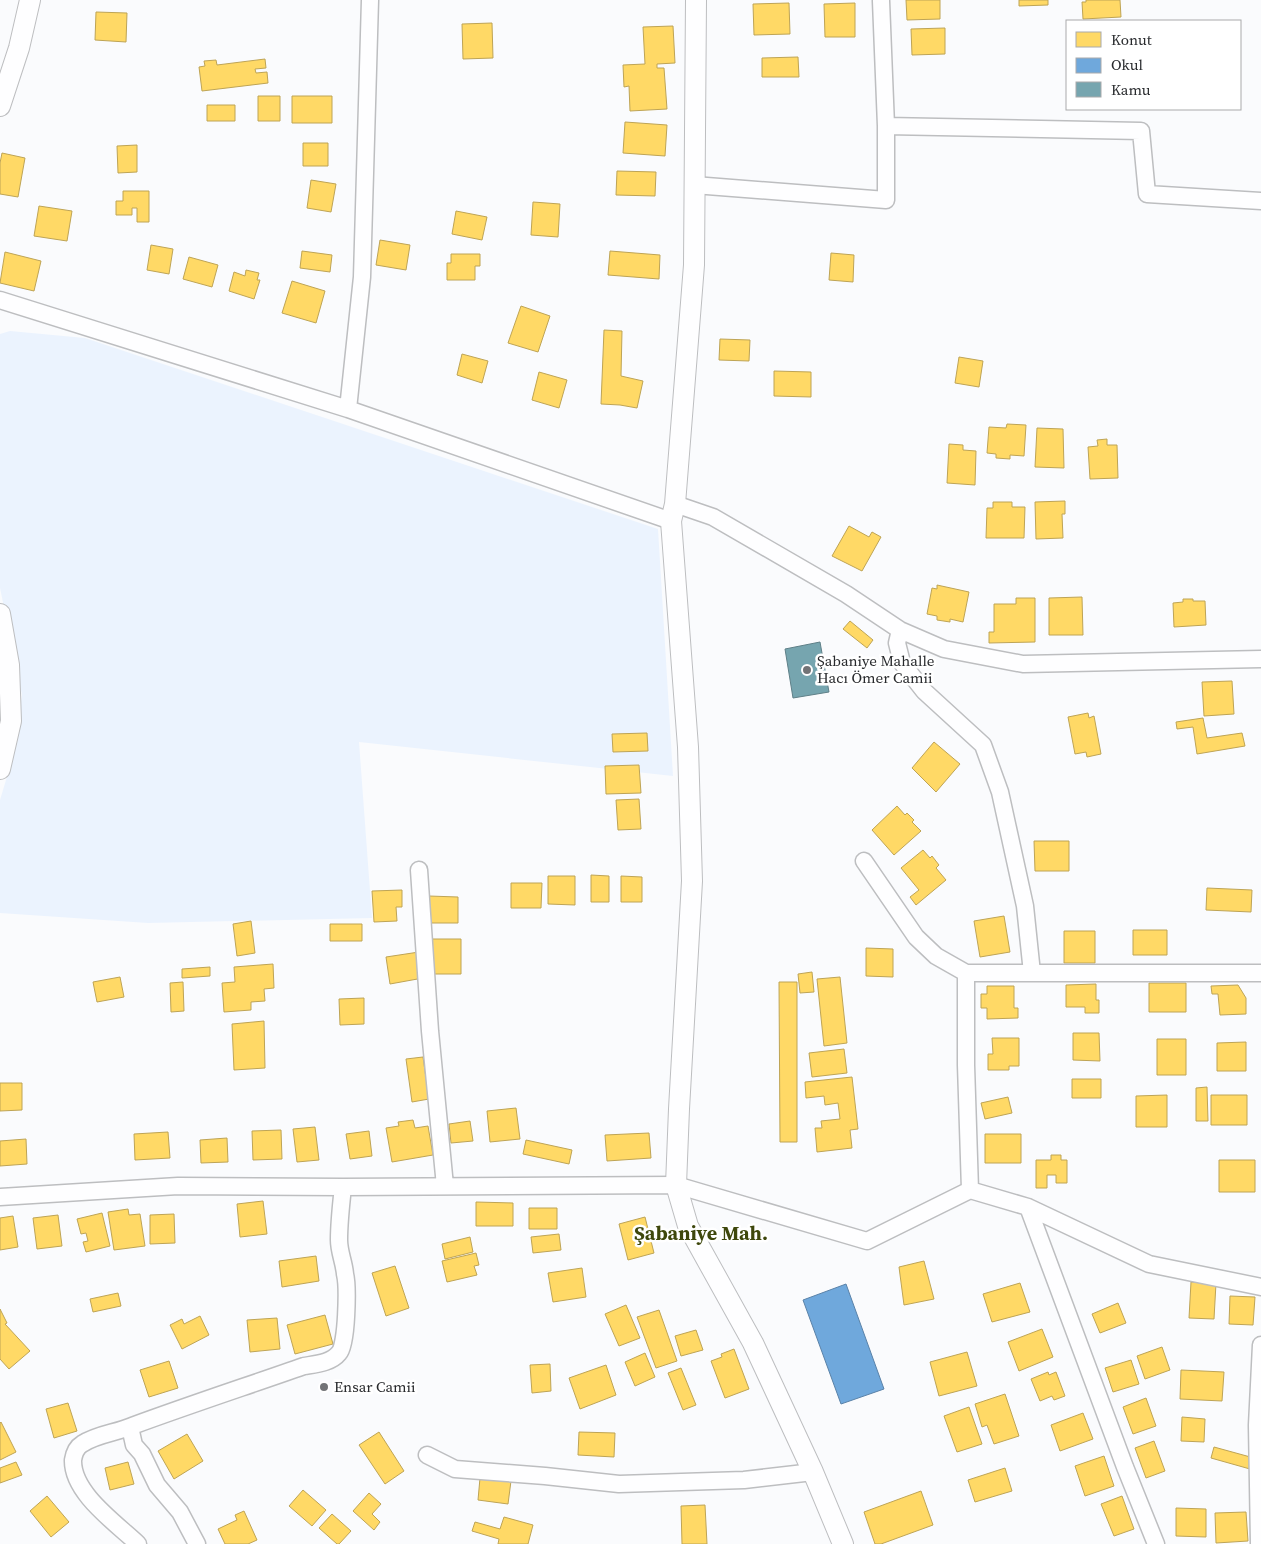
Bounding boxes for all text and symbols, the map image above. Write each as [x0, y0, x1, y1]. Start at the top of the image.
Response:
legend [1066, 20, 1241, 110]
text: Konut [1111, 29, 1152, 50]
text: Okul [1111, 54, 1144, 75]
text: Kamu [1111, 79, 1151, 100]
place label: Şabaniye Mahalle Hacı Ömer Camii [817, 650, 935, 688]
marker: Şabaniye Mahalle Hacı Ömer Camii [801, 664, 813, 676]
district label: Şabaniye Mah. [634, 1219, 768, 1247]
place label: Ensar Camii [334, 1376, 416, 1397]
marker: Ensar Camii [318, 1381, 330, 1393]

